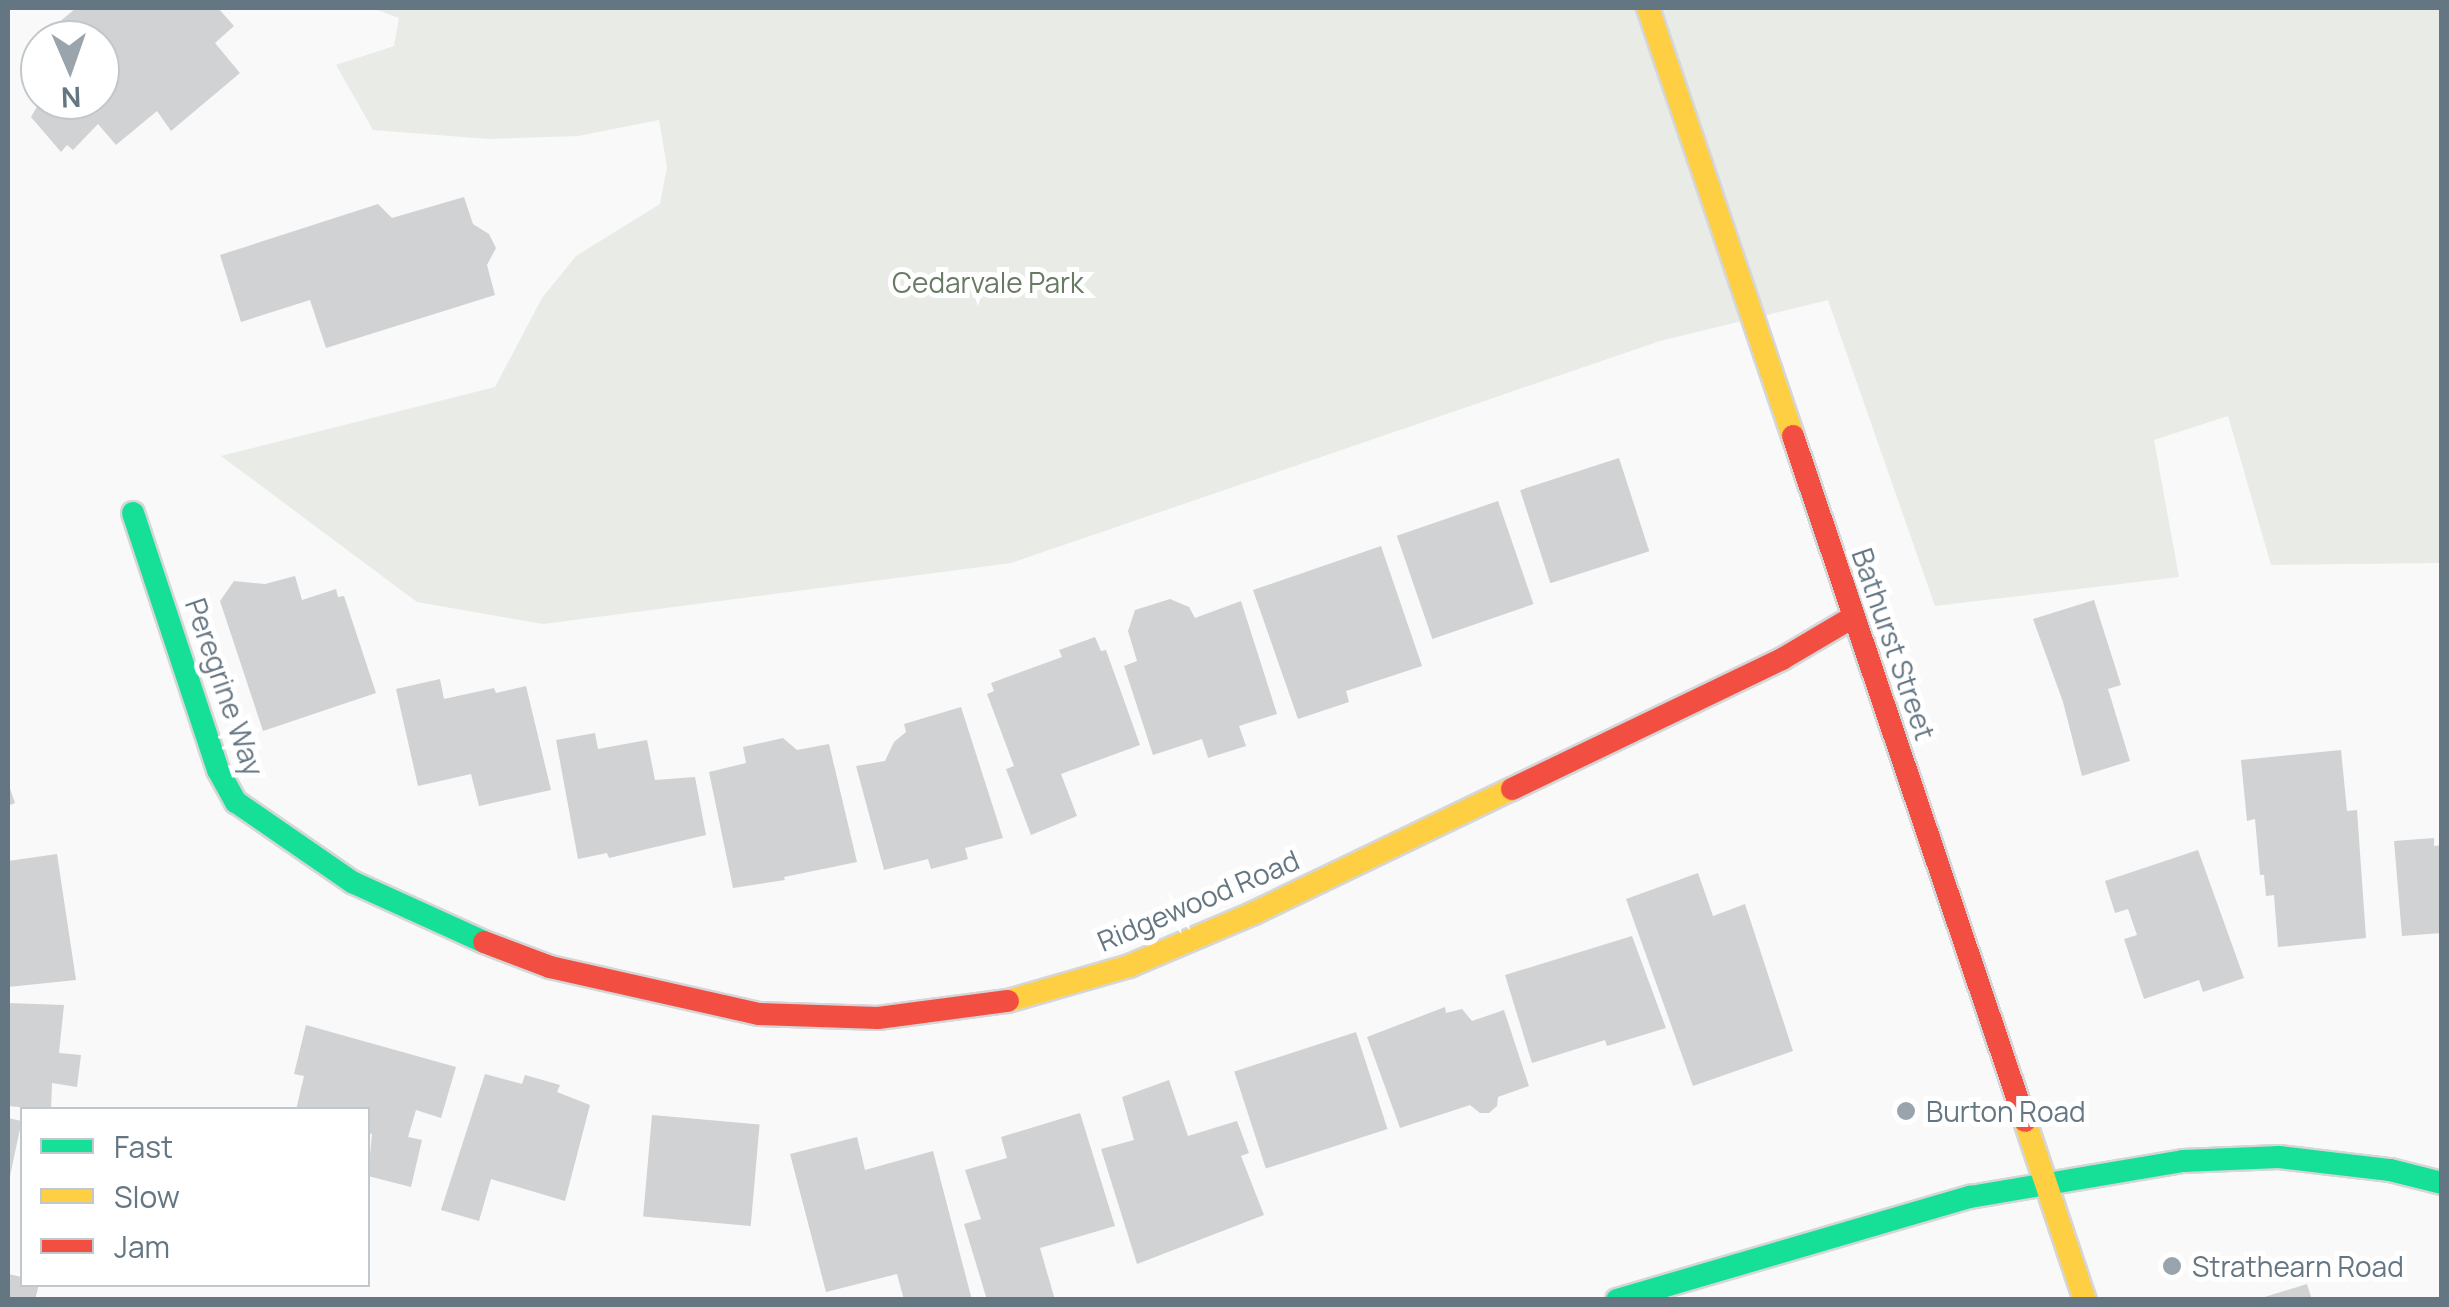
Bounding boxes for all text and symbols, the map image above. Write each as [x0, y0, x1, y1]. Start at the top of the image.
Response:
north arrow [20, 20, 120, 120]
text: N [60, 79, 82, 117]
park label: Cedarvale Park [892, 265, 1084, 299]
street label: Bathurst Street [1845, 544, 1943, 744]
street label: Peregrine Way [179, 594, 271, 780]
street label: Ridgewood Road [1092, 842, 1304, 958]
place label: Burton Road [1926, 1094, 2086, 1128]
marker: Burton Road [1895, 1100, 1917, 1122]
legend [20, 1107, 370, 1287]
text: Fast [114, 1126, 173, 1167]
text: Slow [114, 1176, 180, 1217]
text: Jam [114, 1226, 170, 1267]
place label: Strathearn Road [2192, 1249, 2404, 1283]
marker: Strathearn Road [2161, 1255, 2183, 1277]

